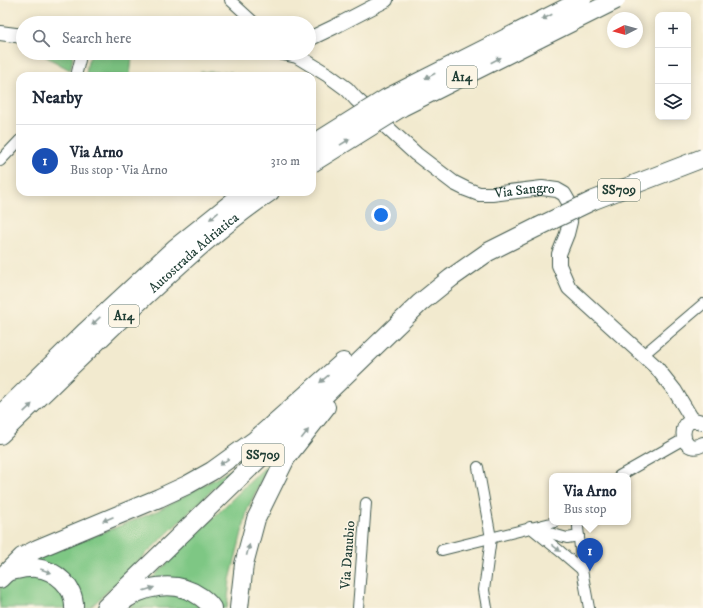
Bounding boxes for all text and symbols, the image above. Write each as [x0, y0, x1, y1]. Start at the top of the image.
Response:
north arrow [607, 12, 643, 48]
map controls [655, 12, 691, 120]
button: + [655, 12, 691, 48]
one-way arrow [541, 14, 552, 21]
search box [16, 16, 316, 60]
icon: search [30, 27, 52, 49]
text: Search here [62, 29, 131, 48]
button: − [655, 48, 691, 84]
one-way arrow [490, 57, 502, 63]
road number: A14 [447, 66, 477, 88]
one-way arrow [425, 73, 436, 79]
button: layers [655, 84, 691, 120]
text: Nearby [32, 87, 82, 109]
one-way arrow [339, 139, 351, 146]
text: Via Arno [70, 143, 123, 162]
text: 1 [43, 153, 47, 169]
text: 310 m [271, 153, 300, 169]
text: Bus stop · Via Arno [70, 162, 168, 178]
street label: Via Sangro [492, 179, 556, 203]
road number: SS709 [598, 179, 640, 201]
your location [371, 205, 391, 225]
street label: Autostrada Adriatica [145, 209, 243, 297]
one-way arrow [209, 212, 220, 221]
road number: A14 [109, 305, 139, 327]
one-way arrow [91, 316, 101, 326]
one-way arrow [319, 374, 328, 383]
one-way arrow [23, 403, 33, 413]
one-way arrow [301, 429, 309, 440]
road number: SS709 [242, 444, 284, 466]
one-way arrow [219, 458, 229, 466]
popup [549, 473, 631, 525]
text: Via Arno [563, 482, 617, 501]
text: Bus stop [563, 501, 606, 517]
one-way arrow [101, 517, 113, 523]
street label: Via Danubio [337, 520, 359, 591]
pin: 1 [577, 538, 603, 571]
one-way arrow [246, 544, 252, 556]
one-way arrow [551, 544, 562, 553]
one-way arrow [40, 568, 52, 574]
one-way arrow [143, 586, 155, 592]

